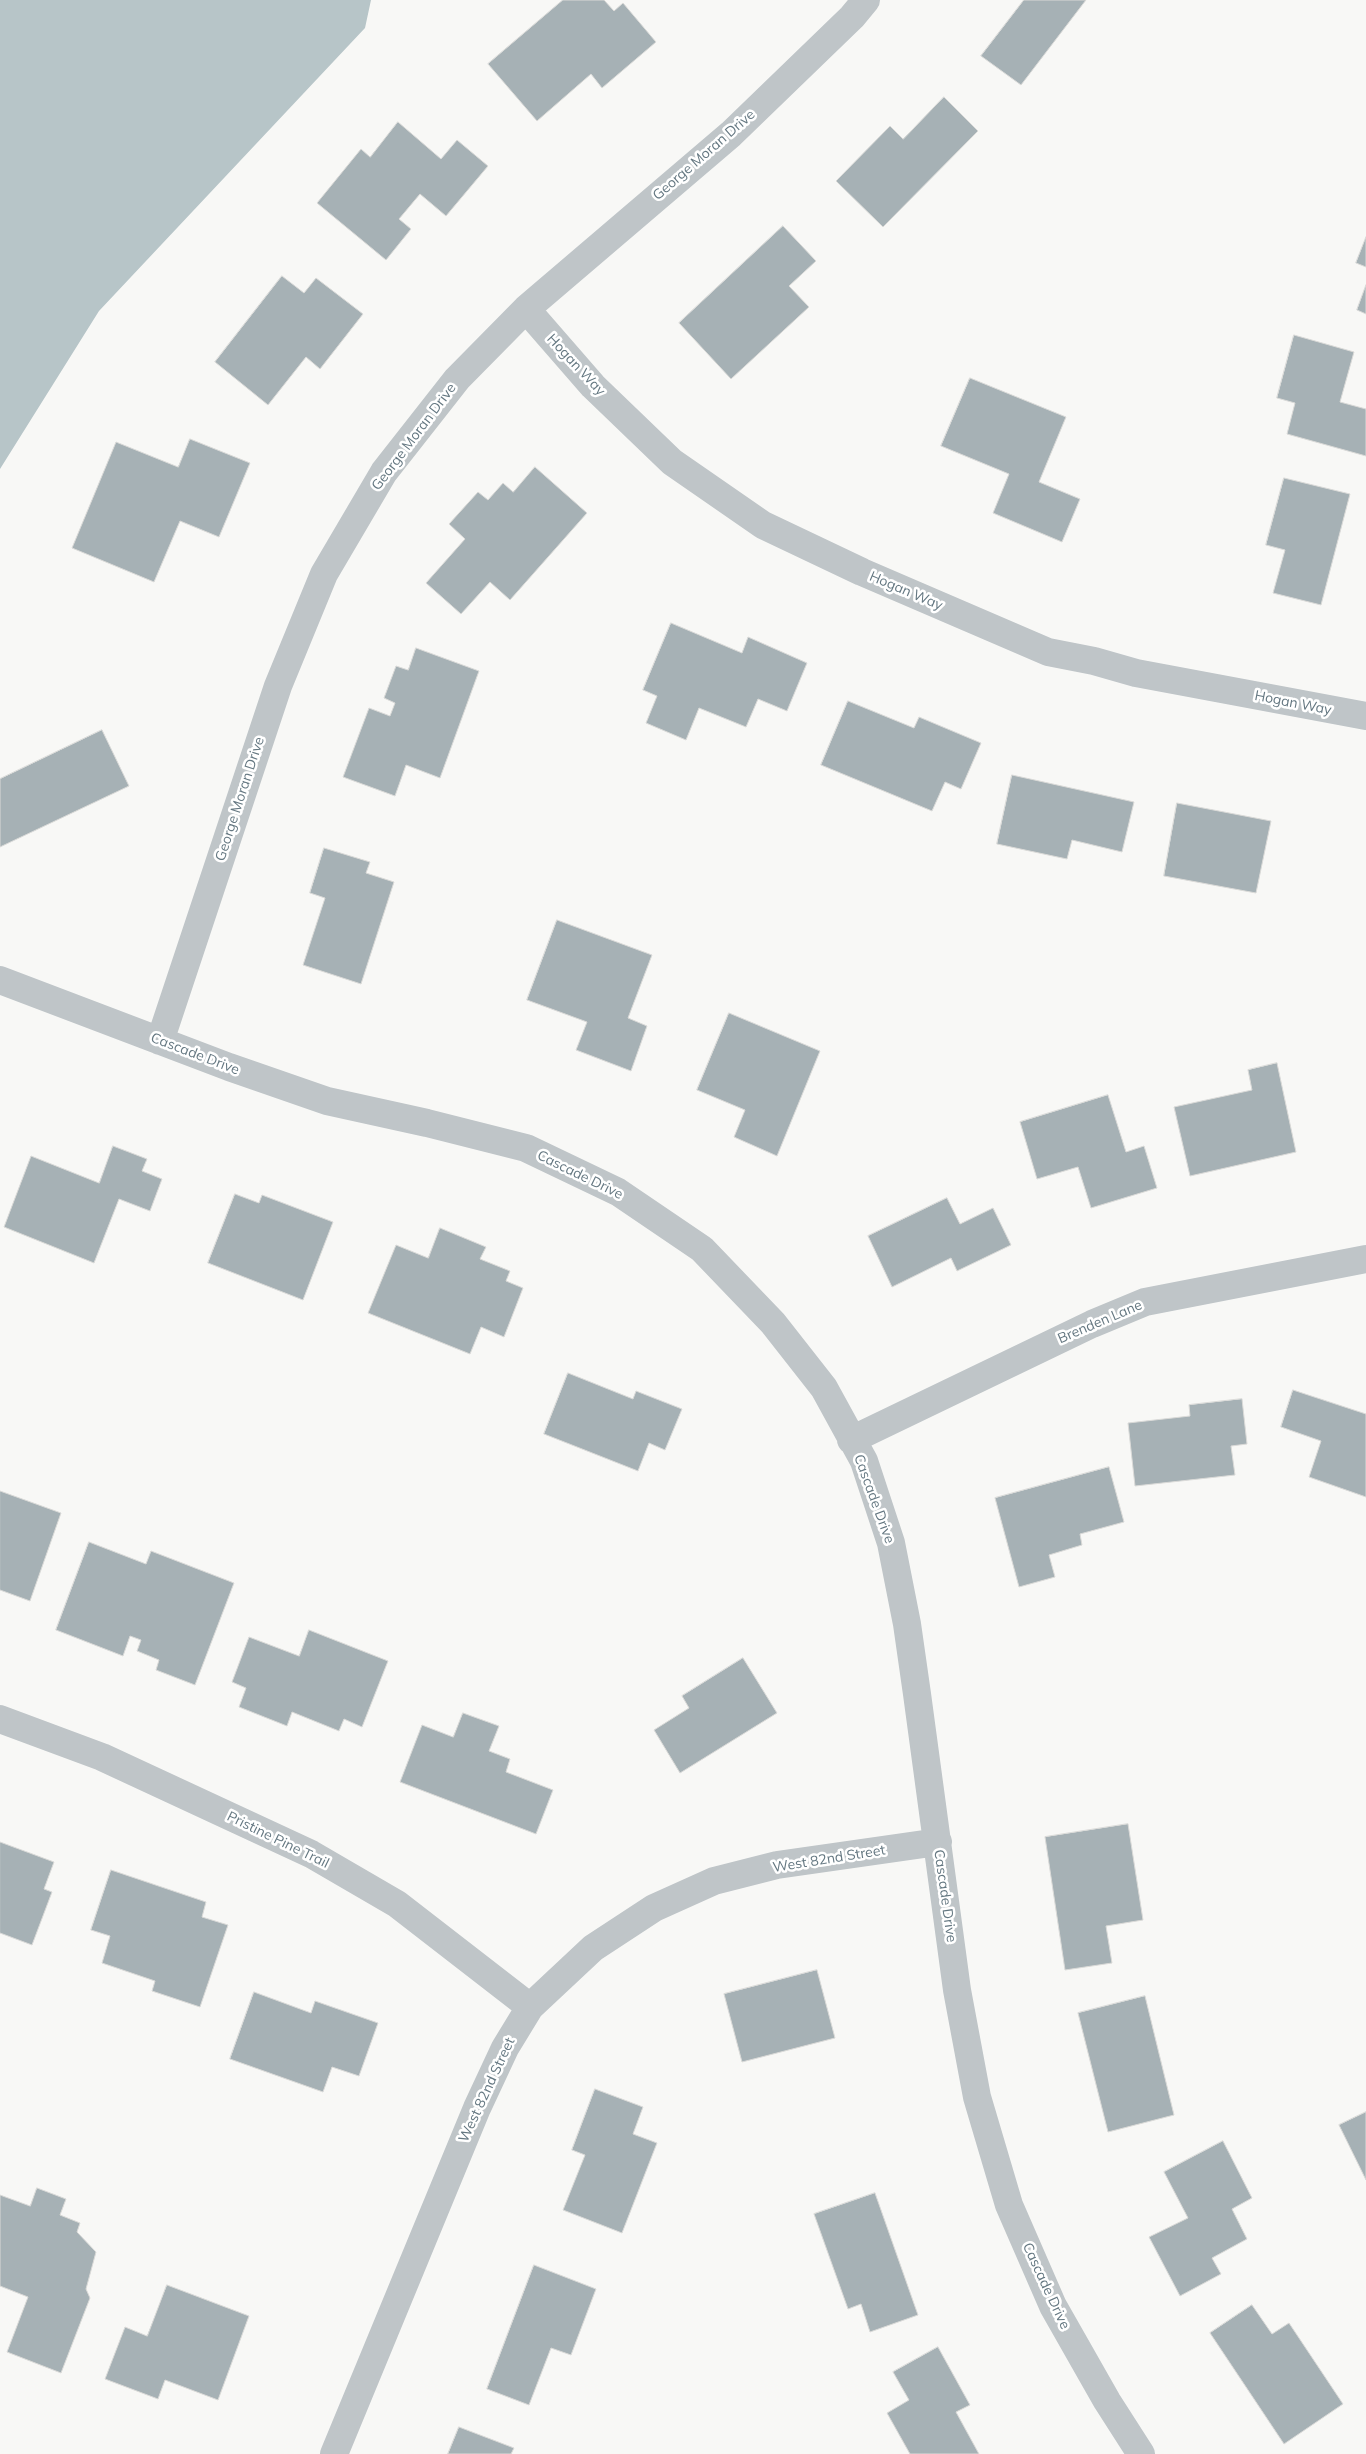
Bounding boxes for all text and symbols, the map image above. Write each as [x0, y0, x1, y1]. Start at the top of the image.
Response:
street label: George Moran Drive [650, 106, 758, 204]
street label: Hogan Way [543, 331, 609, 399]
street label: George Moran Drive [368, 380, 460, 494]
street label: Hogan Way [867, 568, 945, 614]
street label: Hogan Way [1253, 687, 1333, 719]
street label: George Moran Drive [212, 735, 268, 863]
street label: Cascade Drive [148, 1029, 242, 1079]
street label: Cascade Drive [534, 1147, 626, 1203]
street label: Brenden Lane [1055, 1297, 1145, 1347]
street label: Cascade Drive [850, 1452, 898, 1546]
street label: Pristine Pine Trail [224, 1808, 332, 1872]
street label: West 82nd Street [772, 1842, 886, 1876]
street label: Cascade Drive [930, 1849, 960, 1943]
street label: West 82nd Street [455, 2035, 519, 2145]
street label: Cascade Drive [1019, 2240, 1073, 2332]

